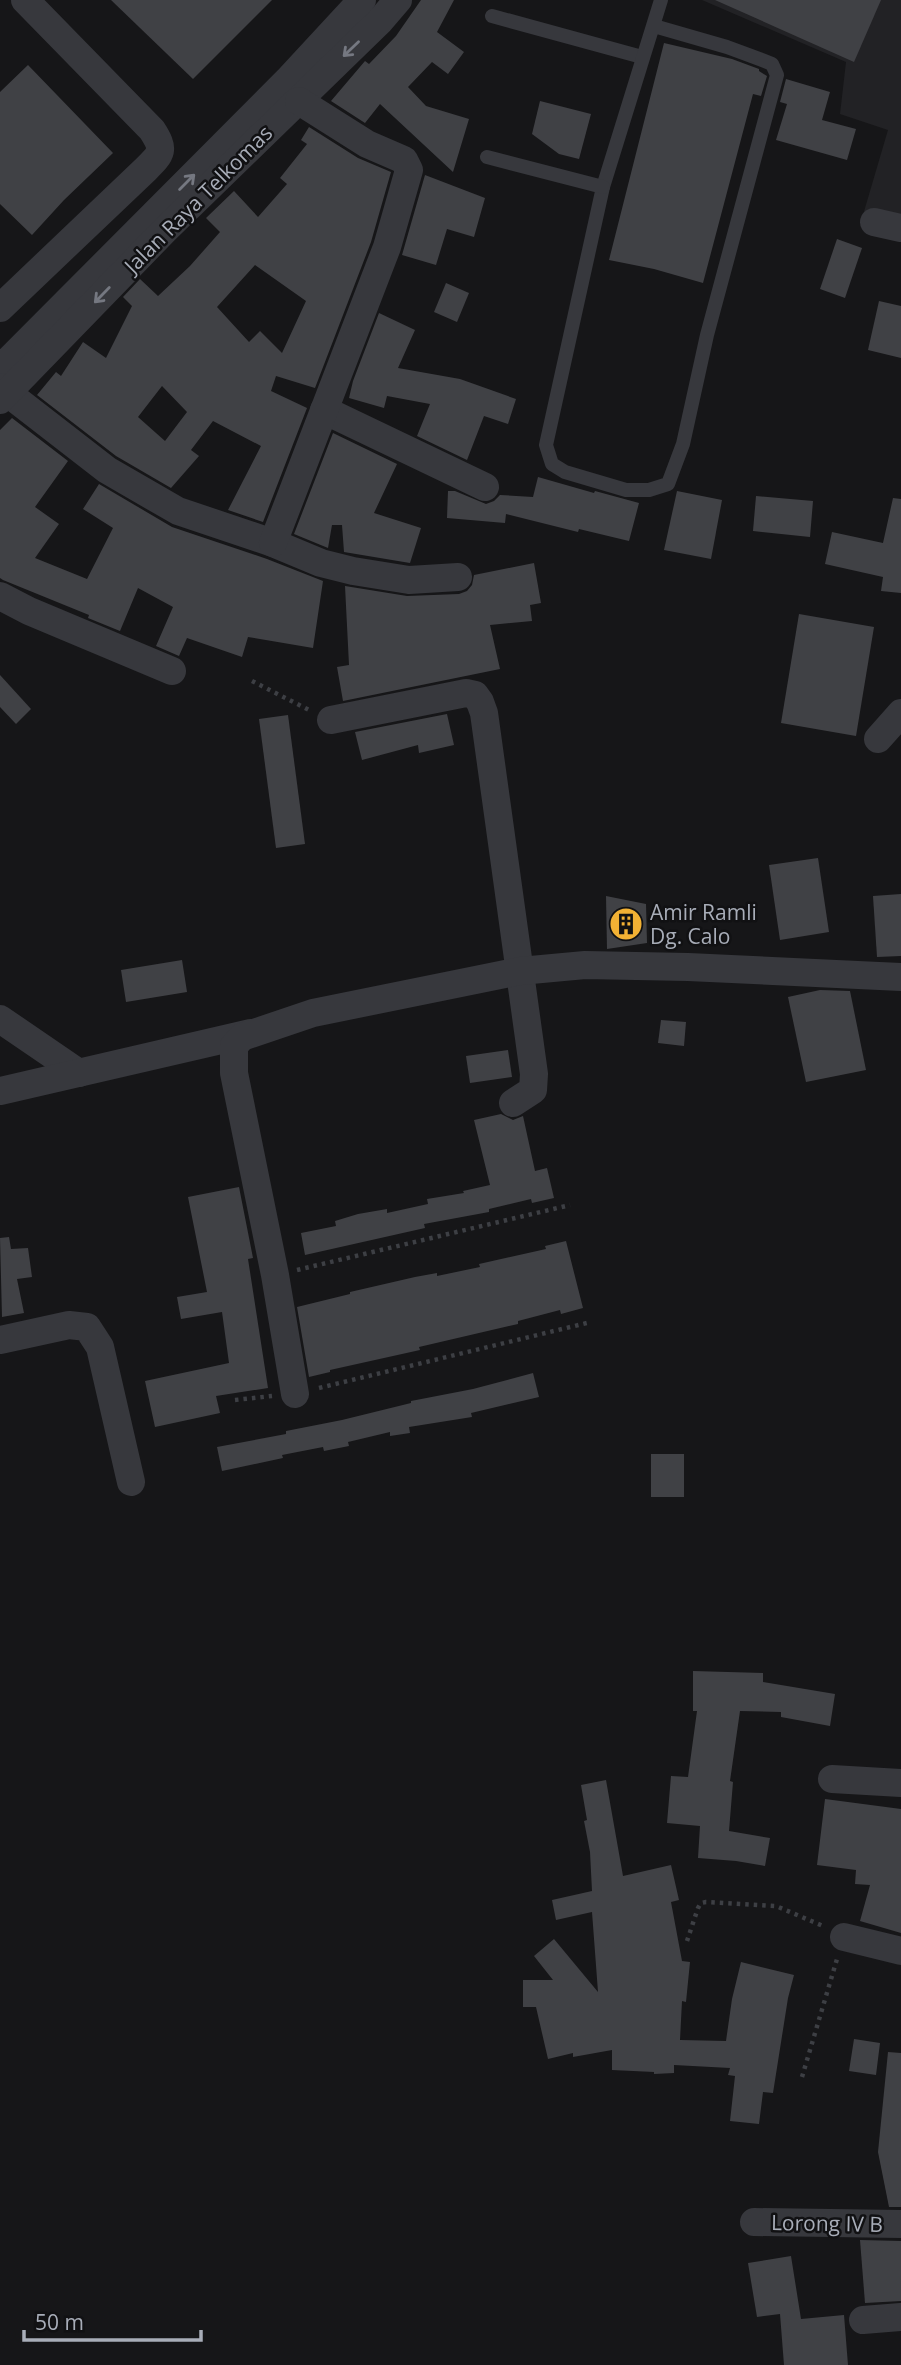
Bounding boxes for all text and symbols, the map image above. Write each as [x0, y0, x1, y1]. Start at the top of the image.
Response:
one-way arrow [343, 41, 360, 58]
street label: Jalan Raya Telkomas [117, 119, 278, 280]
one-way arrow [178, 174, 195, 191]
one-way arrow [94, 286, 111, 303]
place label: Amir Ramli Dg. Calo [650, 898, 757, 950]
building icon: Amir Ramli Dg. Calo [607, 905, 645, 943]
street label: Lorong IV B [771, 2208, 883, 2238]
scale bar [24, 2298, 201, 2342]
text: 50 m [35, 2308, 84, 2336]

